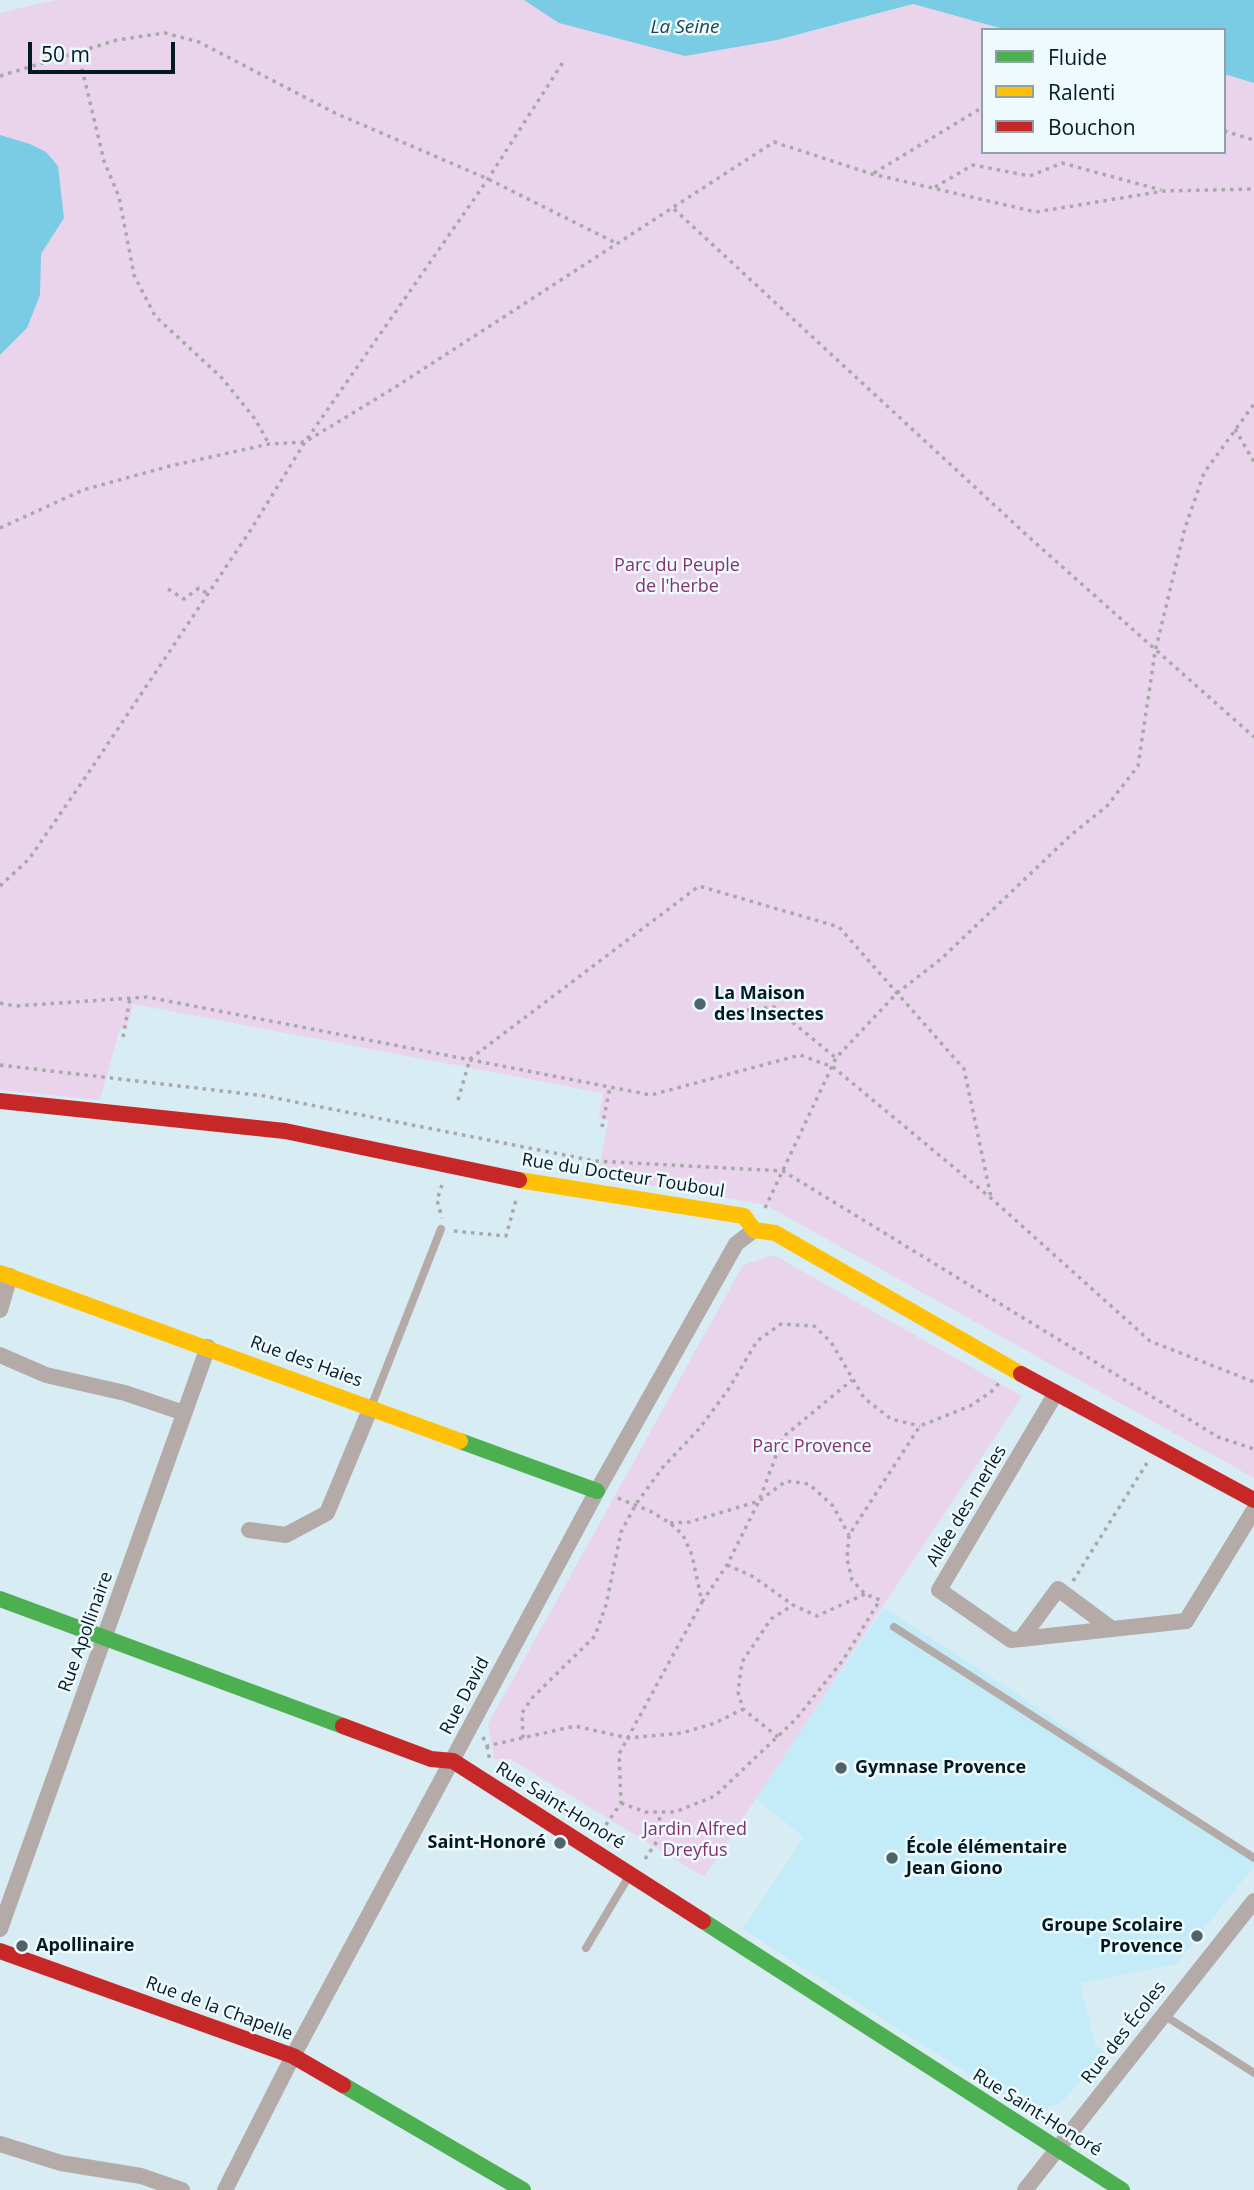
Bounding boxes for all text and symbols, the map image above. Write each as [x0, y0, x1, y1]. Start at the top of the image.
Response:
water label: La Seine [650, 17, 720, 39]
scale bar [32, 28, 178, 72]
legend [981, 28, 1226, 154]
text: 50 m [41, 40, 90, 68]
text: Fluide [1048, 43, 1107, 71]
text: Ralenti [1048, 78, 1115, 106]
text: Bouchon [1048, 113, 1136, 141]
park label: Parc du Peuple de l'herbe [614, 555, 740, 598]
place label: La Maison des Insectes [714, 983, 824, 1026]
marker: La Maison des Insectes [692, 996, 708, 1012]
street label: Rue du Docteur Touboul [520, 1149, 726, 1203]
street label: Rue des Haies [247, 1332, 365, 1392]
park label: Parc Provence [752, 1436, 872, 1458]
street label: Allée des merles [922, 1442, 1012, 1570]
street label: Rue Apollinaire [54, 1569, 118, 1695]
street label: Rue David [436, 1654, 494, 1738]
place label: Gymnase Provence [855, 1757, 1026, 1779]
street label: Rue Saint-Honoré [492, 1758, 628, 1854]
marker: Gymnase Provence [833, 1760, 849, 1776]
park label: Jardin Alfred Dreyfus [643, 1819, 747, 1862]
place label: Saint-Honoré [428, 1832, 546, 1854]
marker: Saint-Honoré [552, 1835, 568, 1851]
place label: École élémentaire Jean Giono [906, 1837, 1067, 1880]
marker: École élémentaire Jean Giono [884, 1850, 900, 1866]
place label: Groupe Scolaire Provence [1041, 1915, 1183, 1958]
marker: Groupe Scolaire Provence [1189, 1928, 1205, 1944]
place label: Apollinaire [36, 1935, 134, 1957]
marker: Apollinaire [14, 1938, 30, 1954]
street label: Rue de la Chapelle [143, 1972, 295, 2046]
street label: Rue des Écoles [1077, 1977, 1171, 2089]
street label: Rue Saint-Honoré [969, 2065, 1105, 2161]

